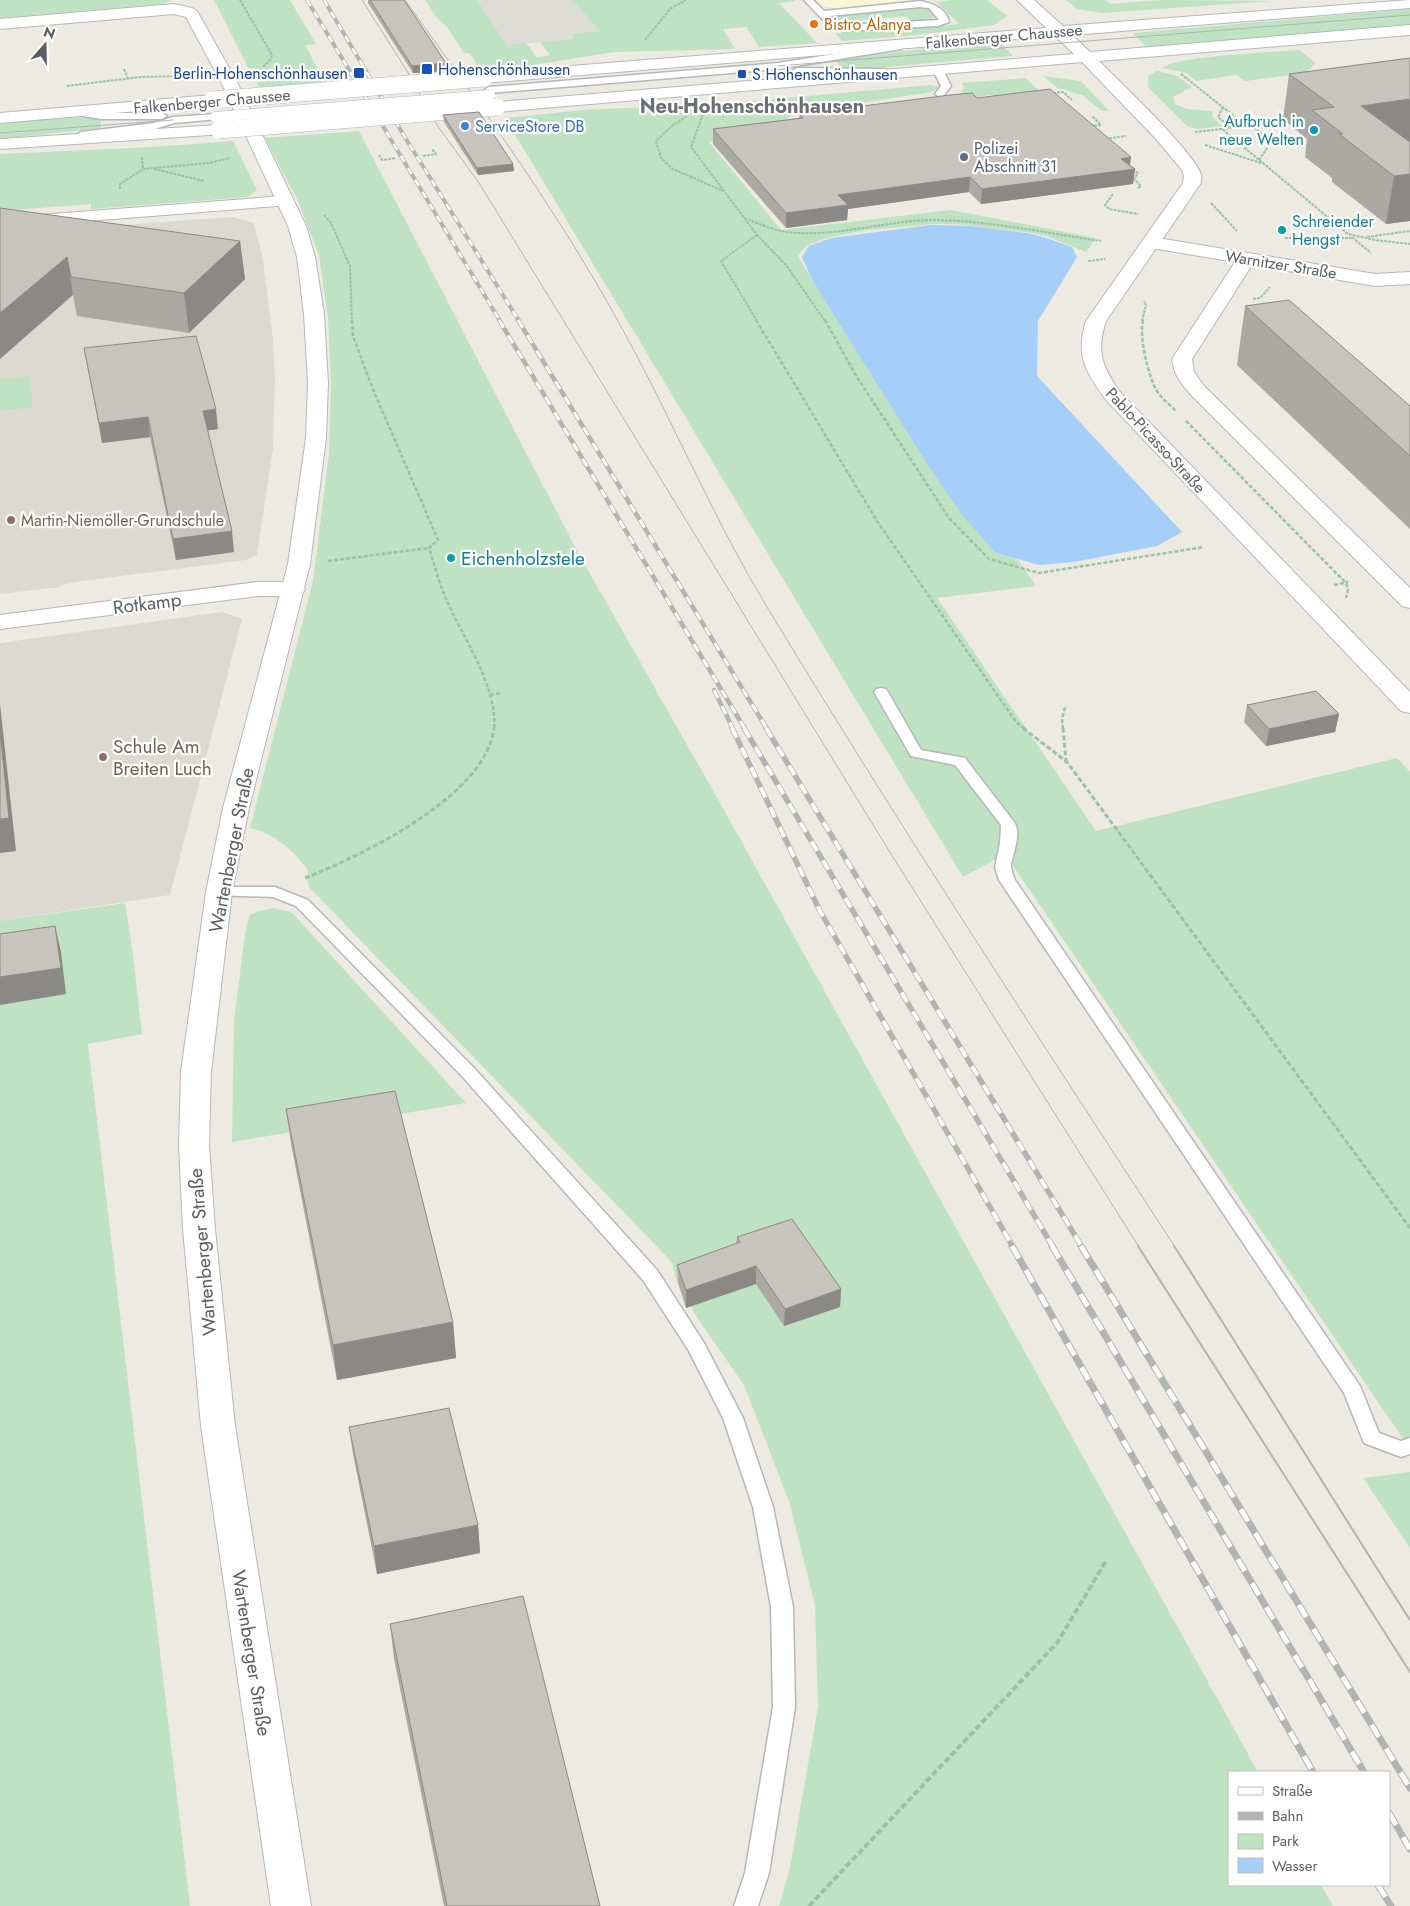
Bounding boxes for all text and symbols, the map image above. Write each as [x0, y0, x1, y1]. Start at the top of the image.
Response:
place label: Bistro Alanya [824, 13, 911, 36]
marker: Bistro Alanya [808, 18, 820, 30]
street label: Falkenberger Chaussee [925, 18, 1083, 55]
north arrow [20, 20, 70, 70]
text: N [41, 21, 58, 44]
place label: Hohenschönhausen [438, 58, 570, 81]
place label: Berlin-Hohenschönhausen [173, 62, 348, 85]
marker: Hohenschönhausen [420, 62, 434, 76]
place label: S Hohenschönhausen [752, 63, 898, 86]
marker: Berlin-Hohenschönhausen [352, 66, 366, 80]
marker: S Hohenschönhausen [736, 68, 748, 80]
street label: Falkenberger Chaussee [133, 83, 291, 120]
district label: Neu-Hohenschönhausen [640, 92, 864, 121]
place label: Aufbruch in neue Welten [1219, 110, 1304, 151]
place label: ServiceStore DB [475, 115, 585, 138]
marker: ServiceStore DB [459, 120, 471, 132]
marker: Aufbruch in neue Welten [1308, 124, 1320, 136]
place label: Polizei Abschnitt 31 [974, 137, 1057, 178]
marker: Polizei Abschnitt 31 [958, 151, 970, 163]
place label: Schreiender Hengst [1292, 210, 1374, 251]
marker: Schreiender Hengst [1276, 224, 1288, 236]
street label: Warnitzer Straße [1224, 244, 1338, 285]
street label: Pablo-Picasso-Straße [1100, 382, 1211, 498]
place label: Martin-Niemöller-Grundschule [21, 509, 224, 532]
marker: Martin-Niemöller-Grundschule [5, 514, 17, 526]
place label: Eichenholzstele [461, 545, 585, 572]
marker: Eichenholzstele [445, 552, 457, 564]
street label: Rotkamp [111, 586, 183, 621]
place label: Schule Am Breiten Luch [113, 733, 212, 782]
marker: Schule Am Breiten Luch [97, 751, 109, 763]
street label: Wartenberger Straße [202, 765, 261, 935]
street label: Wartenberger Straße [182, 1167, 223, 1337]
street label: Wartenberger Straße [225, 1568, 278, 1738]
legend [1228, 1771, 1390, 1886]
text: Straße [1272, 1780, 1313, 1802]
text: Bahn [1272, 1805, 1303, 1827]
text: Park [1272, 1830, 1299, 1852]
text: Wasser [1272, 1855, 1318, 1877]

